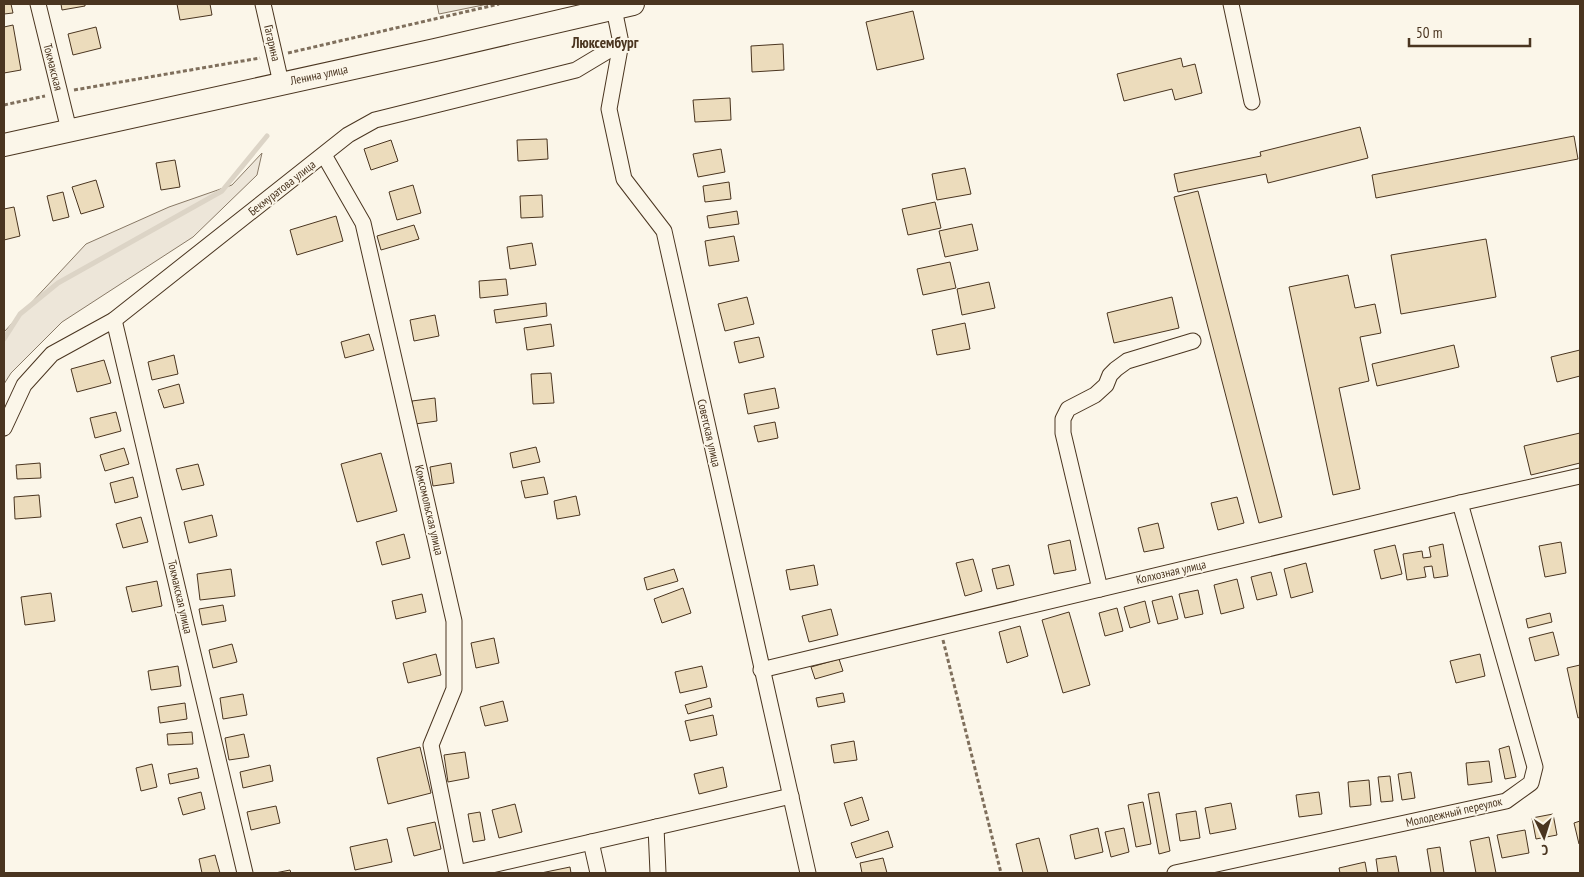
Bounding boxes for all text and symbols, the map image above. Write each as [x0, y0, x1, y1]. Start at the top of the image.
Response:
scale bar [1409, 15, 1530, 47]
street label: Гагарина [261, 23, 284, 63]
text: 50 m [1416, 23, 1442, 42]
district label: Люксембург [571, 33, 639, 52]
street label: Токмакская [40, 42, 67, 92]
street label: Ленина улица [288, 61, 349, 88]
street label: Бекмуратова улица [245, 157, 319, 219]
street label: Советская улица [694, 397, 725, 469]
street label: Комсомольская улица [412, 463, 447, 557]
street label: Колхозная улица [1134, 556, 1208, 587]
street label: Токмакская улица [165, 559, 196, 635]
street label: Молодежный переулок [1404, 793, 1504, 830]
north arrow [1519, 812, 1569, 862]
text: С [1540, 841, 1549, 859]

